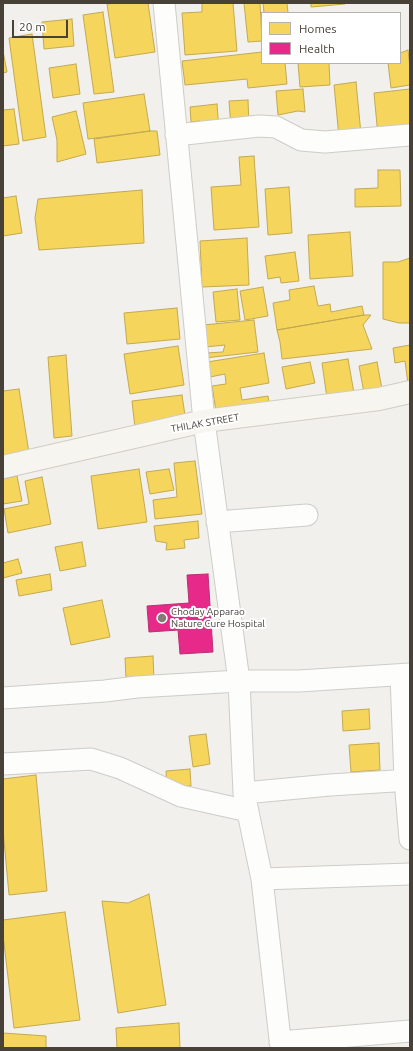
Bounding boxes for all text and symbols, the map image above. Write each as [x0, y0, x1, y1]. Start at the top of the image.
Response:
scale bar [14, 12, 70, 38]
legend [261, 12, 401, 64]
text: 20 m [19, 20, 46, 33]
text: Homes [299, 22, 337, 35]
text: Health [299, 42, 335, 55]
street label: THILAK STREET [170, 411, 240, 435]
place label: Choday Apparao Nature Cure Hospital [171, 606, 265, 630]
marker: Choday Apparao Nature Cure Hospital [156, 612, 168, 624]

